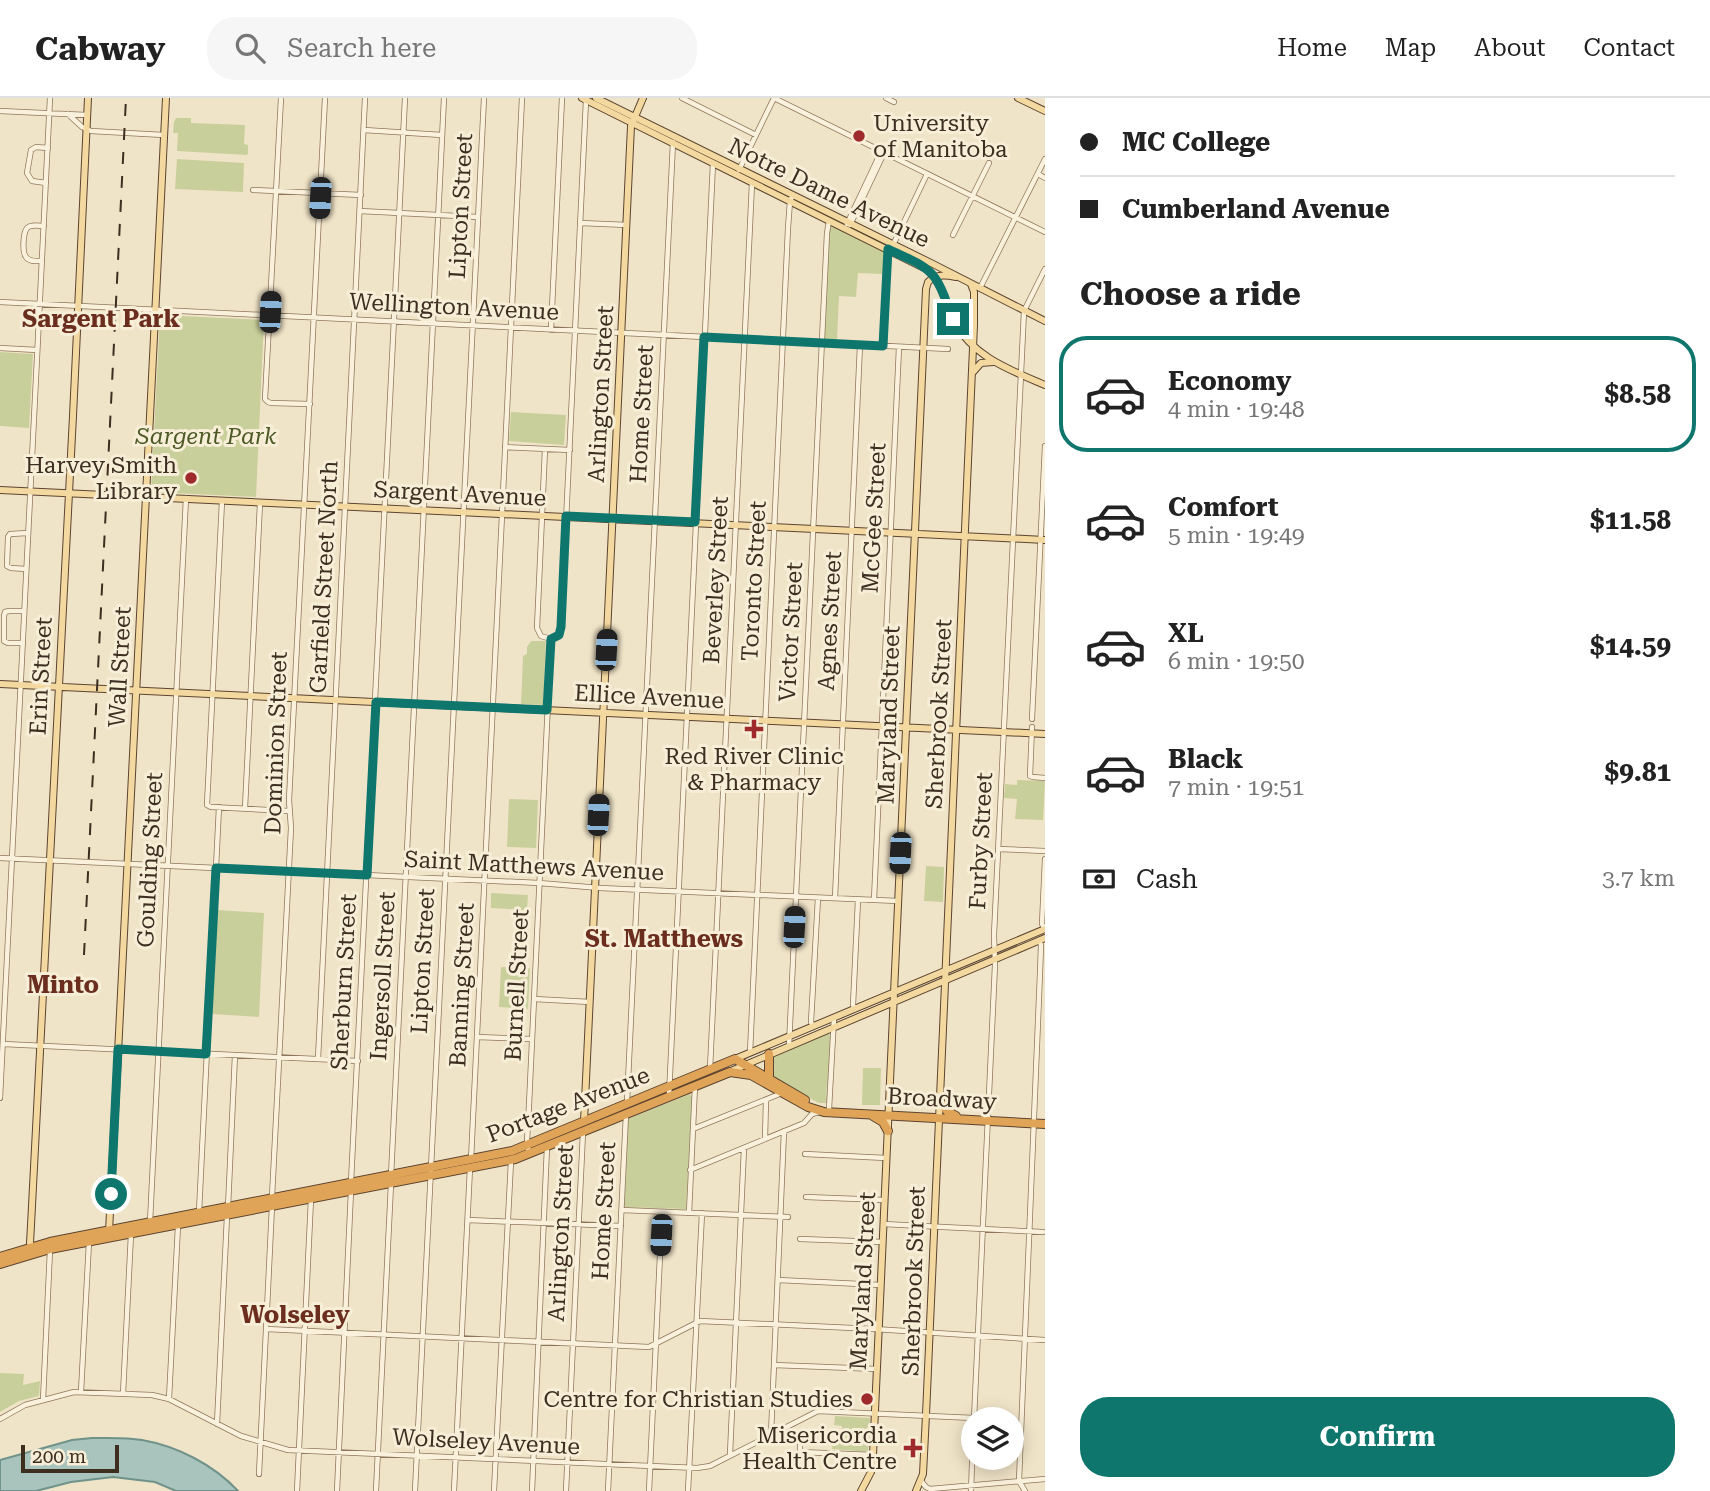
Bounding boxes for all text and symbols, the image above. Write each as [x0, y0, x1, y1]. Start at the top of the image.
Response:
search box [207, 17, 697, 80]
text: Cabway [35, 29, 165, 68]
icon: search [231, 29, 269, 67]
text: Search here [287, 33, 436, 63]
text: Home [1277, 34, 1347, 62]
text: Map [1385, 34, 1436, 62]
text: About [1474, 34, 1545, 62]
text: Contact [1583, 34, 1675, 62]
place label: University of Manitoba [873, 110, 1008, 163]
text: MC College [1122, 127, 1270, 157]
marker: University of Manitoba [851, 128, 867, 144]
street label: Lipton Street [444, 132, 478, 279]
street label: Notre Dame Avenue [724, 132, 934, 254]
car [309, 176, 332, 220]
text: Cumberland Avenue [1122, 194, 1390, 224]
text: Choose a ride [1080, 275, 1301, 313]
street label: Wellington Avenue [348, 288, 560, 326]
car [259, 290, 282, 334]
route end [937, 303, 969, 335]
street label: Arlington Street [583, 304, 619, 483]
district label: Sargent Park [22, 305, 180, 333]
street label: Home Street [625, 344, 659, 484]
icon: car [1084, 363, 1147, 426]
text: Economy [1168, 366, 1291, 396]
text: $8.58 [1605, 379, 1671, 409]
text: 4 min · 19:48 [1168, 396, 1305, 423]
park label: Sargent Park [135, 423, 277, 450]
street label: McGee Street [857, 442, 891, 594]
place label: Harvey Smith Library [25, 452, 177, 505]
street label: Garfield Street North [304, 460, 344, 694]
marker: Harvey Smith Library [183, 470, 199, 486]
street label: Sargent Avenue [373, 476, 547, 512]
icon: car [1084, 489, 1147, 552]
text: Comfort [1168, 492, 1278, 522]
street label: Beverley Street [698, 495, 734, 664]
street label: Toronto Street [736, 500, 772, 662]
text: $11.58 [1590, 505, 1671, 535]
text: 5 min · 19:49 [1168, 522, 1305, 549]
street label: Agnes Street [813, 550, 847, 691]
street label: Victor Street [774, 561, 808, 703]
street label: Wall Street [103, 606, 137, 728]
icon: car [1084, 615, 1147, 678]
street label: Erin Street [24, 616, 58, 736]
street label: Sherbrook Street [921, 618, 957, 810]
text: XL [1168, 618, 1204, 648]
street label: Maryland Street [872, 625, 906, 805]
car [595, 628, 618, 672]
text: $14.59 [1590, 631, 1671, 661]
text: 6 min · 19:50 [1168, 648, 1305, 675]
street label: Dominion Street [259, 651, 293, 835]
street label: Ellice Avenue [573, 680, 725, 714]
marker: Red River Clinic & Pharmacy [744, 719, 764, 739]
icon: car [1084, 741, 1147, 804]
place label: Red River Clinic & Pharmacy [665, 743, 844, 796]
text: Black [1168, 744, 1243, 774]
text: $9.81 [1605, 757, 1671, 787]
street label: Goulding Street [132, 771, 168, 948]
street label: Furby Street [964, 771, 998, 910]
text: 7 min · 19:51 [1168, 774, 1305, 801]
car [587, 793, 610, 837]
car [889, 831, 912, 875]
street label: Saint Matthews Avenue [403, 846, 665, 886]
icon: cash [1080, 860, 1118, 898]
text: Cash [1136, 864, 1198, 894]
text: 3.7 km [1602, 865, 1675, 892]
street label: Lipton Street [406, 887, 440, 1034]
street label: Ingersoll Street [365, 891, 401, 1061]
street label: Sherburn Street [326, 893, 362, 1071]
street label: Banning Street [444, 902, 480, 1068]
car [783, 905, 806, 949]
street label: Burnell Street [500, 908, 534, 1062]
district label: St. Matthews [585, 925, 743, 953]
district label: Minto [27, 971, 99, 999]
street label: Portage Avenue [483, 1061, 653, 1149]
street label: Broadway [887, 1083, 998, 1115]
street label: Home Street [587, 1141, 621, 1281]
street label: Arlington Street [543, 1143, 579, 1322]
route start [95, 1178, 127, 1210]
street label: Sherbrook Street [897, 1185, 931, 1376]
street label: Maryland Street [845, 1191, 881, 1371]
car [650, 1213, 673, 1257]
district label: Wolseley [240, 1301, 350, 1329]
place label: Centre for Christian Studies [543, 1386, 853, 1413]
marker: Centre for Christian Studies [859, 1391, 875, 1407]
button: Confirm [1080, 1397, 1675, 1477]
map controls [961, 1407, 1024, 1470]
button: layers [961, 1407, 1024, 1470]
place label: Misericordia Health Centre [742, 1422, 898, 1475]
street label: Wolseley Avenue [391, 1424, 581, 1460]
marker: Misericordia Health Centre [903, 1438, 923, 1458]
scale bar [21, 1442, 119, 1474]
text: 200 m [32, 1445, 86, 1468]

